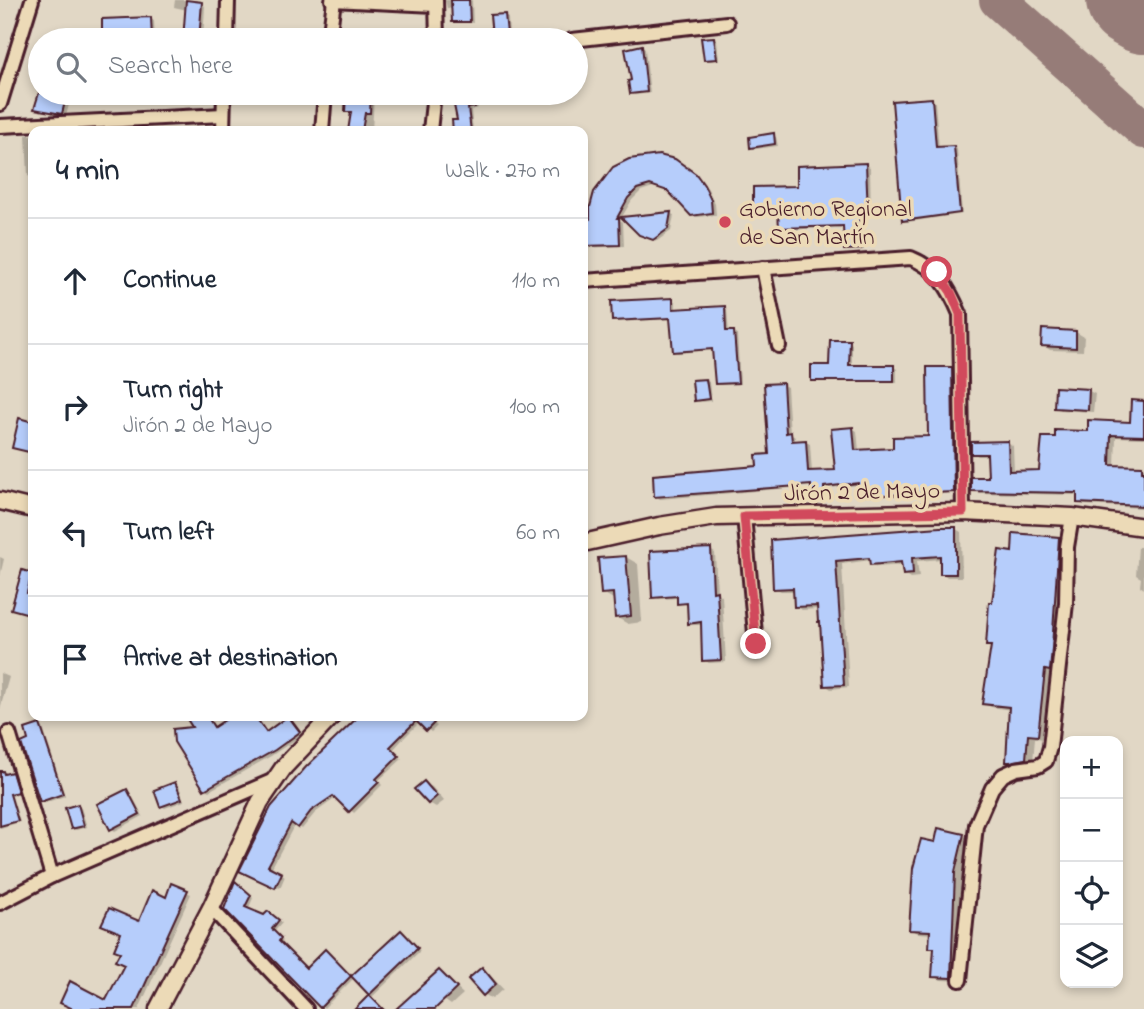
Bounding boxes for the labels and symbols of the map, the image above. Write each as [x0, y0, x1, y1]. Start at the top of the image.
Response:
place label: Gobierno Regional de San Martín [739, 193, 912, 256]
marker: Gobierno Regional de San Martín [717, 214, 733, 230]
route start [921, 256, 952, 287]
street label: Jirón 2 de Mayo [784, 475, 940, 513]
route end [740, 628, 771, 659]

